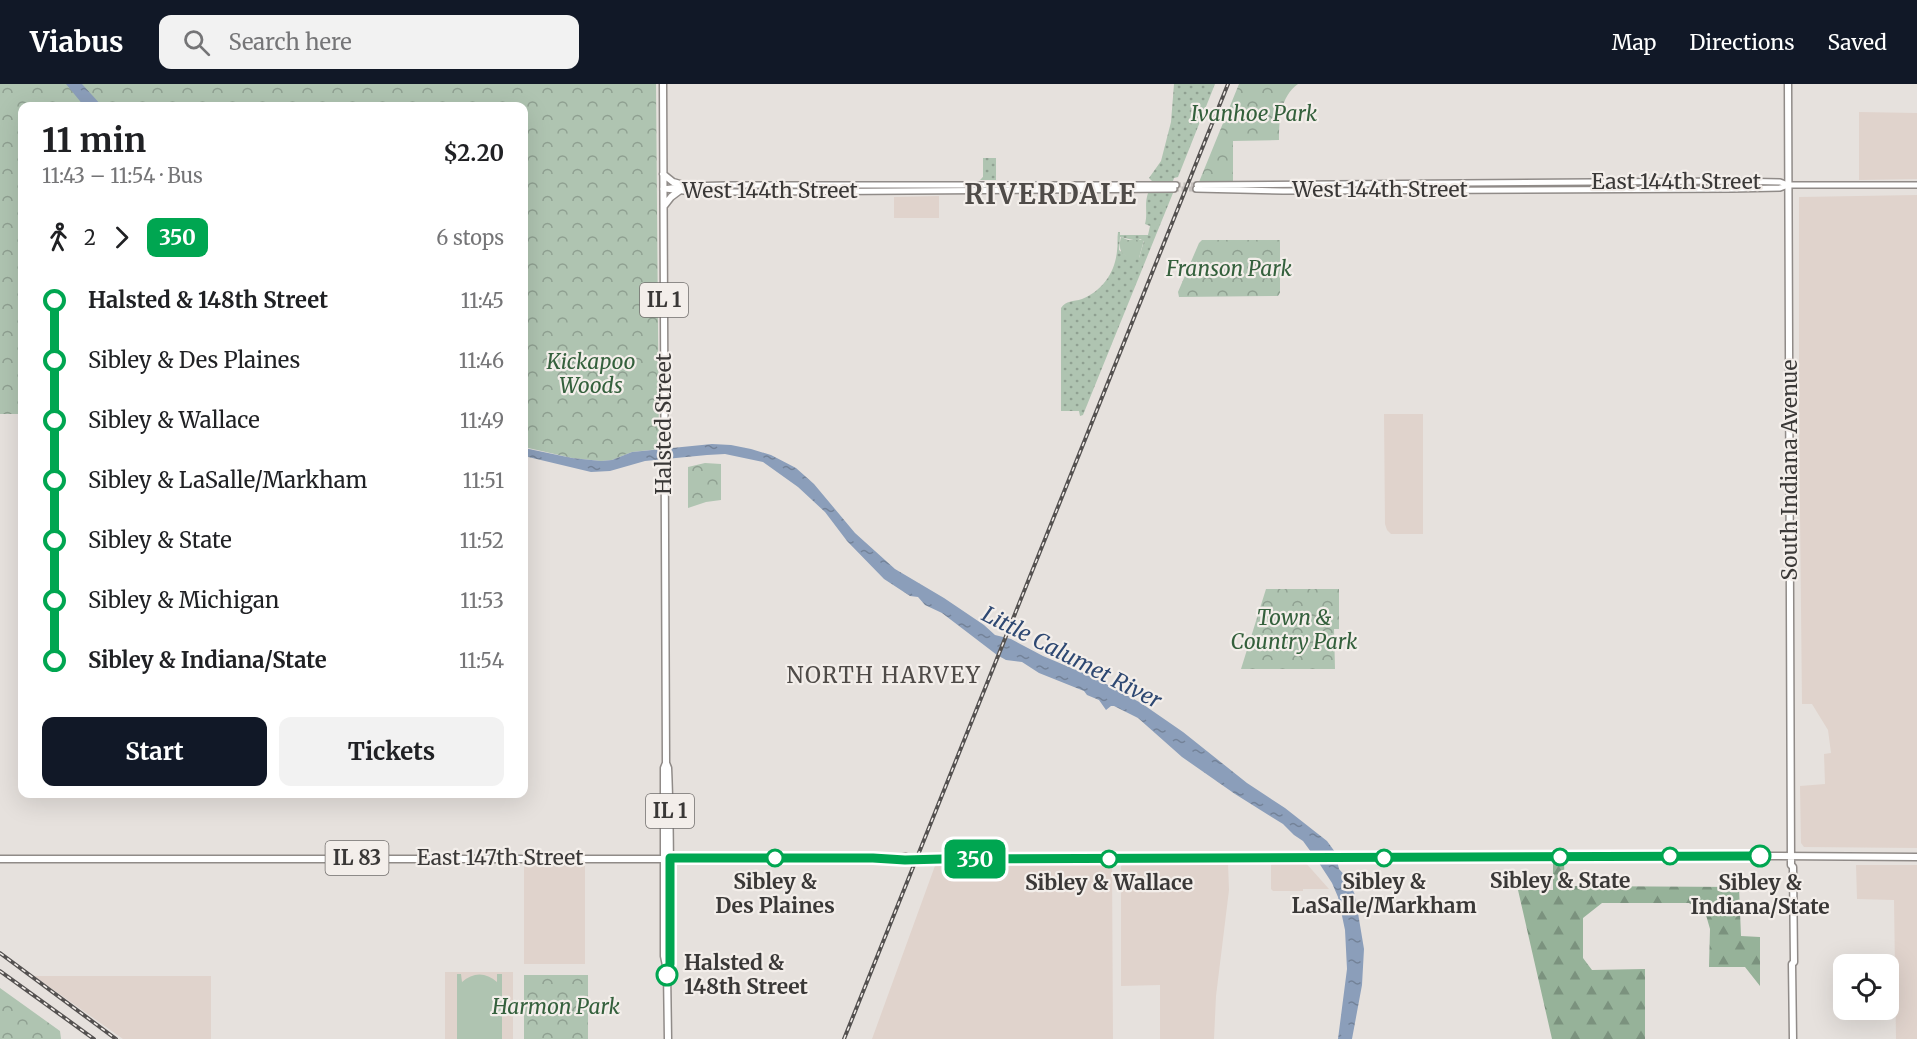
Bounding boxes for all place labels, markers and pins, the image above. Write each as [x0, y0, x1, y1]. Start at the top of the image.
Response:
marker: Sibley & Indiana/State [1749, 845, 1771, 867]
unlabelled marker [1661, 847, 1679, 865]
marker: Sibley & State [1551, 848, 1569, 866]
marker: Sibley & Des Plaines [766, 849, 784, 867]
marker: Sibley & LaSalle/Markham [1375, 849, 1393, 867]
marker: Sibley & Wallace [1100, 850, 1118, 868]
place label: Sibley & State [1490, 867, 1630, 894]
place label: Sibley & Des Plaines [715, 868, 835, 919]
place label: Sibley & LaSalle/Markham [1291, 868, 1477, 919]
place label: Sibley & Wallace [1025, 869, 1193, 896]
place label: Sibley & Indiana/State [1690, 869, 1830, 920]
place label: Halsted & 148th Street [684, 949, 809, 1000]
marker: Halsted & 148th Street [656, 964, 678, 986]

